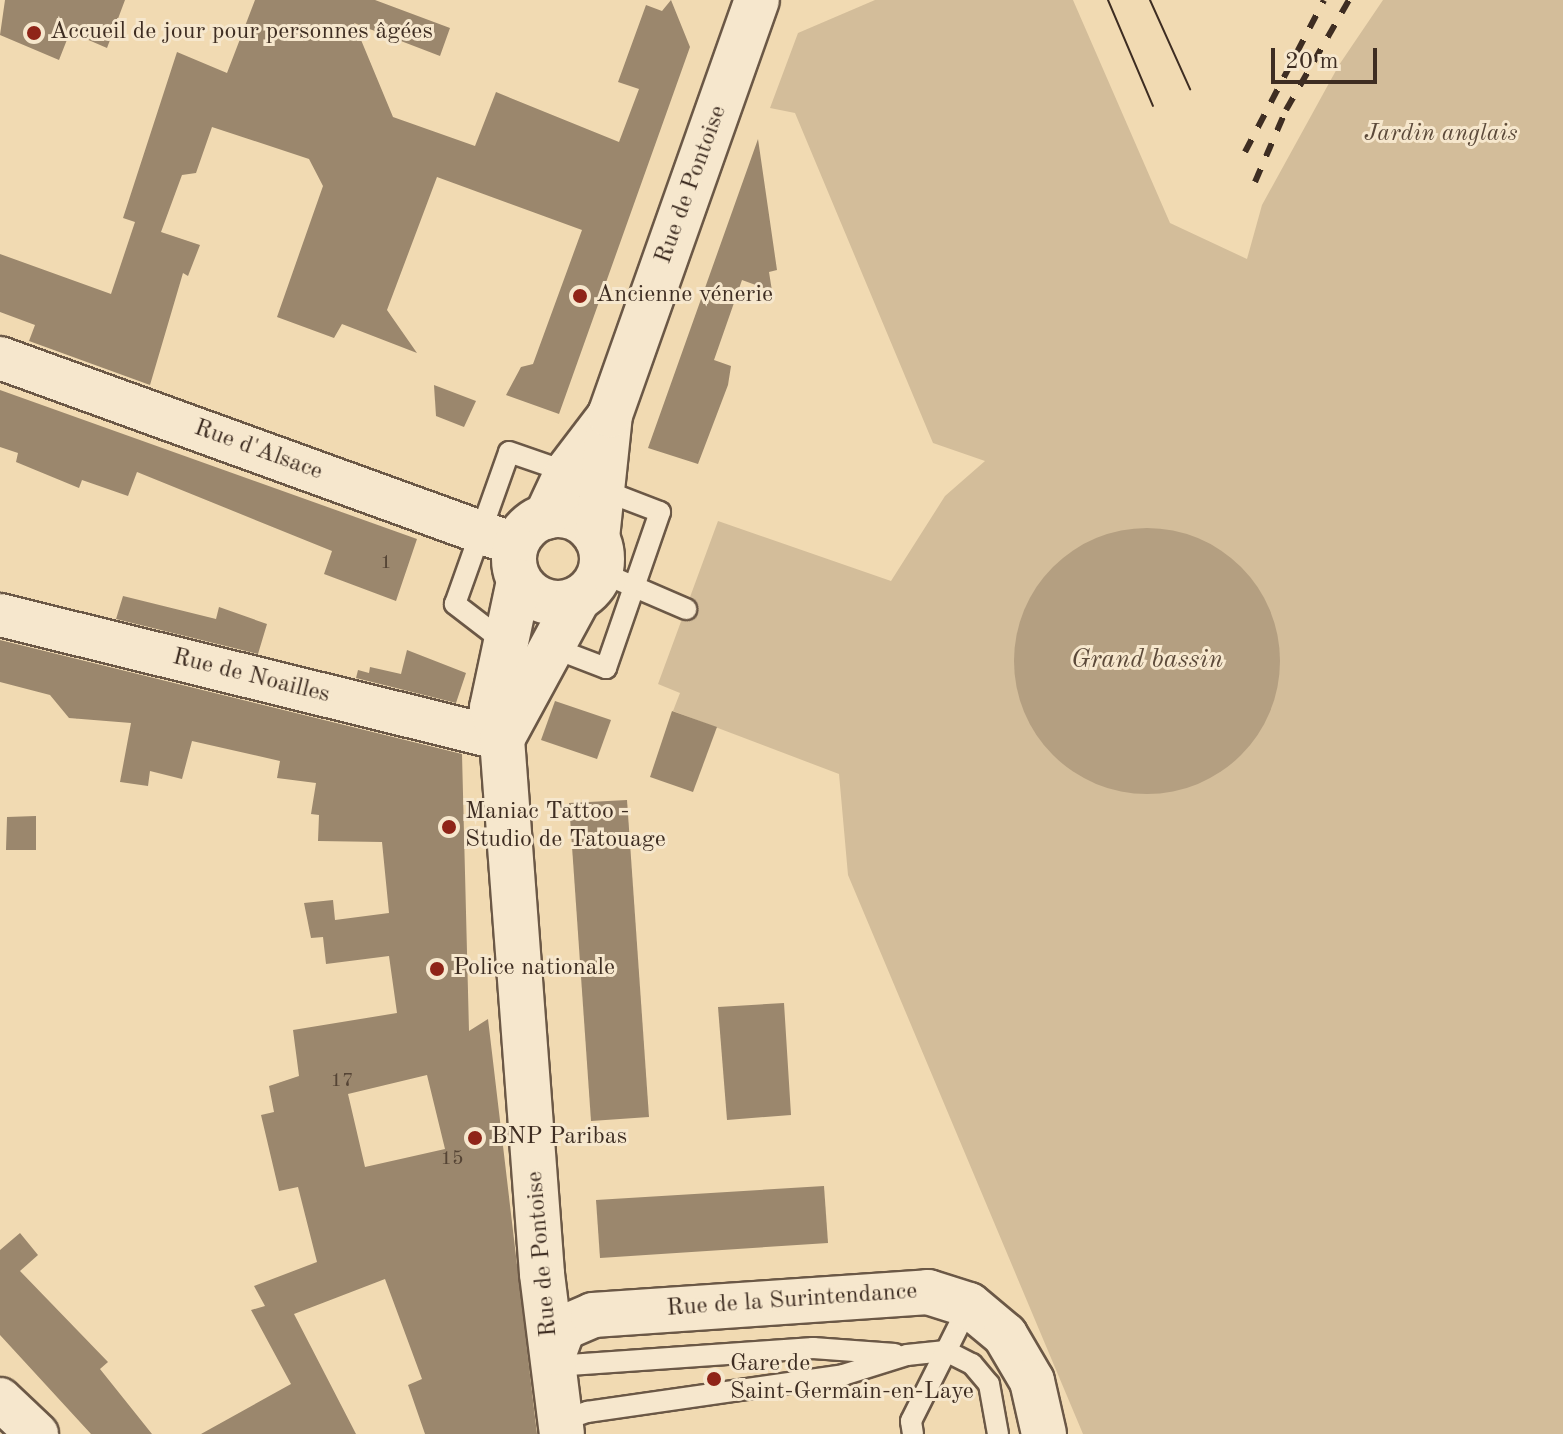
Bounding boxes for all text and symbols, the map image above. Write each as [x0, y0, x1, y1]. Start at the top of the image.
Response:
place label: Accueil de jour pour personnes âgées [50, 19, 433, 47]
marker: Accueil de jour pour personnes âgées [25, 24, 43, 42]
scale bar [1275, 32, 1381, 82]
text: 20 m [1285, 50, 1339, 74]
street label: Rue de Pontoise [650, 102, 734, 268]
park label: Jardin anglais [1364, 121, 1518, 149]
place label: Ancienne vénerie [596, 282, 773, 310]
marker: Ancienne vénerie [571, 287, 589, 305]
street label: Rue d'Alsace [190, 414, 326, 488]
house number: 1 [380, 551, 392, 575]
street label: Rue de Noailles [169, 644, 333, 710]
water label: Grand bassin [1071, 645, 1223, 677]
place label: Maniac Tattoo - Studio de Tatouage [465, 799, 666, 855]
marker: Maniac Tattoo - Studio de Tatouage [440, 818, 458, 836]
place label: Police nationale [453, 955, 615, 983]
marker: Police nationale [428, 960, 446, 978]
house number: 17 [330, 1069, 354, 1093]
place label: BNP Paribas [491, 1124, 627, 1152]
marker: BNP Paribas [466, 1129, 484, 1147]
house number: 15 [440, 1147, 464, 1171]
street label: Rue de Pontoise [521, 1170, 565, 1338]
street label: Rue de la Surintendance [666, 1278, 918, 1324]
place label: Gare de Saint-Germain-en-Laye [730, 1351, 974, 1407]
marker: Gare de Saint-Germain-en-Laye [705, 1370, 723, 1388]

